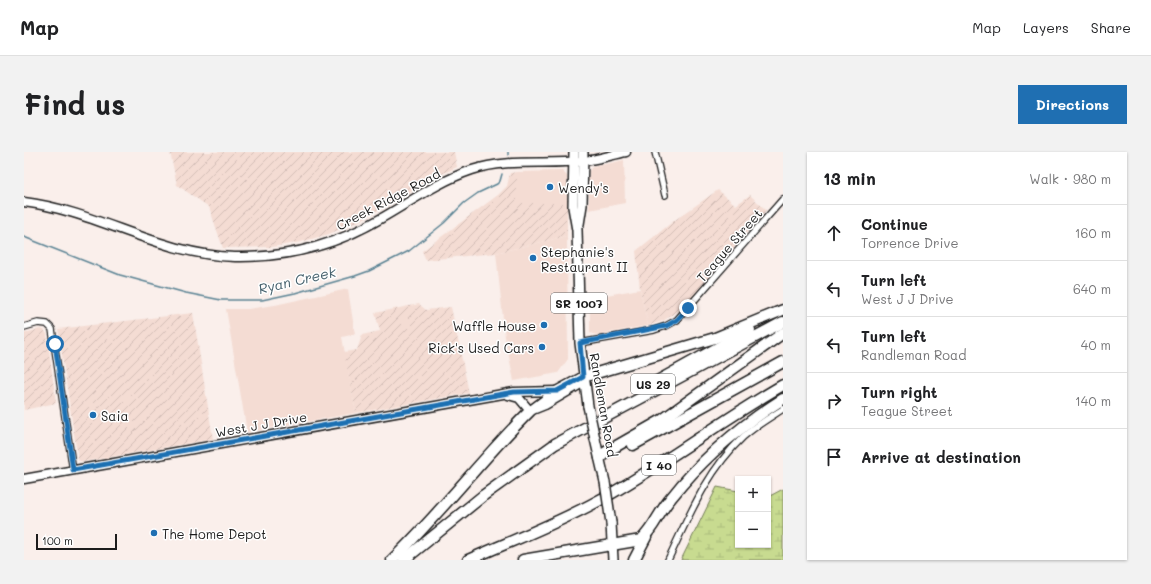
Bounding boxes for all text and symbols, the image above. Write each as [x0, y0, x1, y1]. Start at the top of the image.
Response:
text: Map [20, 15, 59, 40]
text: Map [972, 18, 1001, 37]
text: Layers [1023, 18, 1069, 37]
text: Share [1091, 18, 1131, 37]
button: Directions [1018, 85, 1127, 124]
text: Find us [24, 86, 125, 122]
street label: Creek Ridge Road [333, 164, 443, 234]
text: 13 min [823, 167, 876, 189]
text: Walk · 980 m [1029, 170, 1111, 187]
place label: Wendy's [558, 179, 609, 196]
marker: Wendy's [545, 182, 555, 192]
street label: Teague Street [693, 205, 766, 285]
text: Continue [861, 214, 928, 234]
icon: ahead [823, 222, 845, 244]
text: 160 m [1075, 224, 1111, 241]
text: Torrence Drive [861, 234, 958, 251]
place label: Stephanie's Restaurant II [541, 243, 628, 275]
marker: Stephanie's Restaurant II [528, 253, 538, 263]
water label: Ryan Creek [256, 262, 338, 298]
text: Turn left [861, 270, 926, 290]
icon: left [823, 278, 845, 300]
text: 640 m [1073, 280, 1111, 297]
text: West J J Drive [861, 290, 954, 307]
road number: SR 1007 [551, 293, 607, 313]
route end [679, 299, 697, 317]
place label: Waffle House [452, 317, 536, 334]
marker: Waffle House [539, 320, 549, 330]
text: Turn left [861, 326, 926, 346]
icon: left [823, 334, 845, 356]
route start [46, 335, 64, 353]
text: 40 m [1081, 336, 1111, 353]
place label: Rick's Used Cars [428, 339, 534, 356]
marker: Rick's Used Cars [537, 342, 547, 352]
text: Randleman Road [861, 346, 966, 363]
street label: Randleman Road [586, 352, 622, 458]
road number: US 29 [631, 374, 675, 394]
text: Turn right [861, 382, 938, 402]
icon: right [823, 390, 845, 412]
text: 140 m [1075, 392, 1111, 409]
text: Teague Street [861, 402, 953, 419]
place label: Saia [101, 407, 129, 424]
street label: West J J Drive [214, 408, 308, 440]
marker: Saia [88, 410, 98, 420]
icon: arrive [823, 446, 845, 468]
text: Arrive at destination [861, 447, 1021, 467]
road number: I 40 [642, 455, 676, 475]
map controls [735, 476, 771, 548]
button: + [735, 476, 771, 512]
button: − [735, 512, 771, 548]
place label: The Home Depot [162, 525, 267, 542]
marker: The Home Depot [149, 528, 159, 538]
scale bar [36, 532, 117, 551]
text: 100 m [42, 533, 73, 548]

